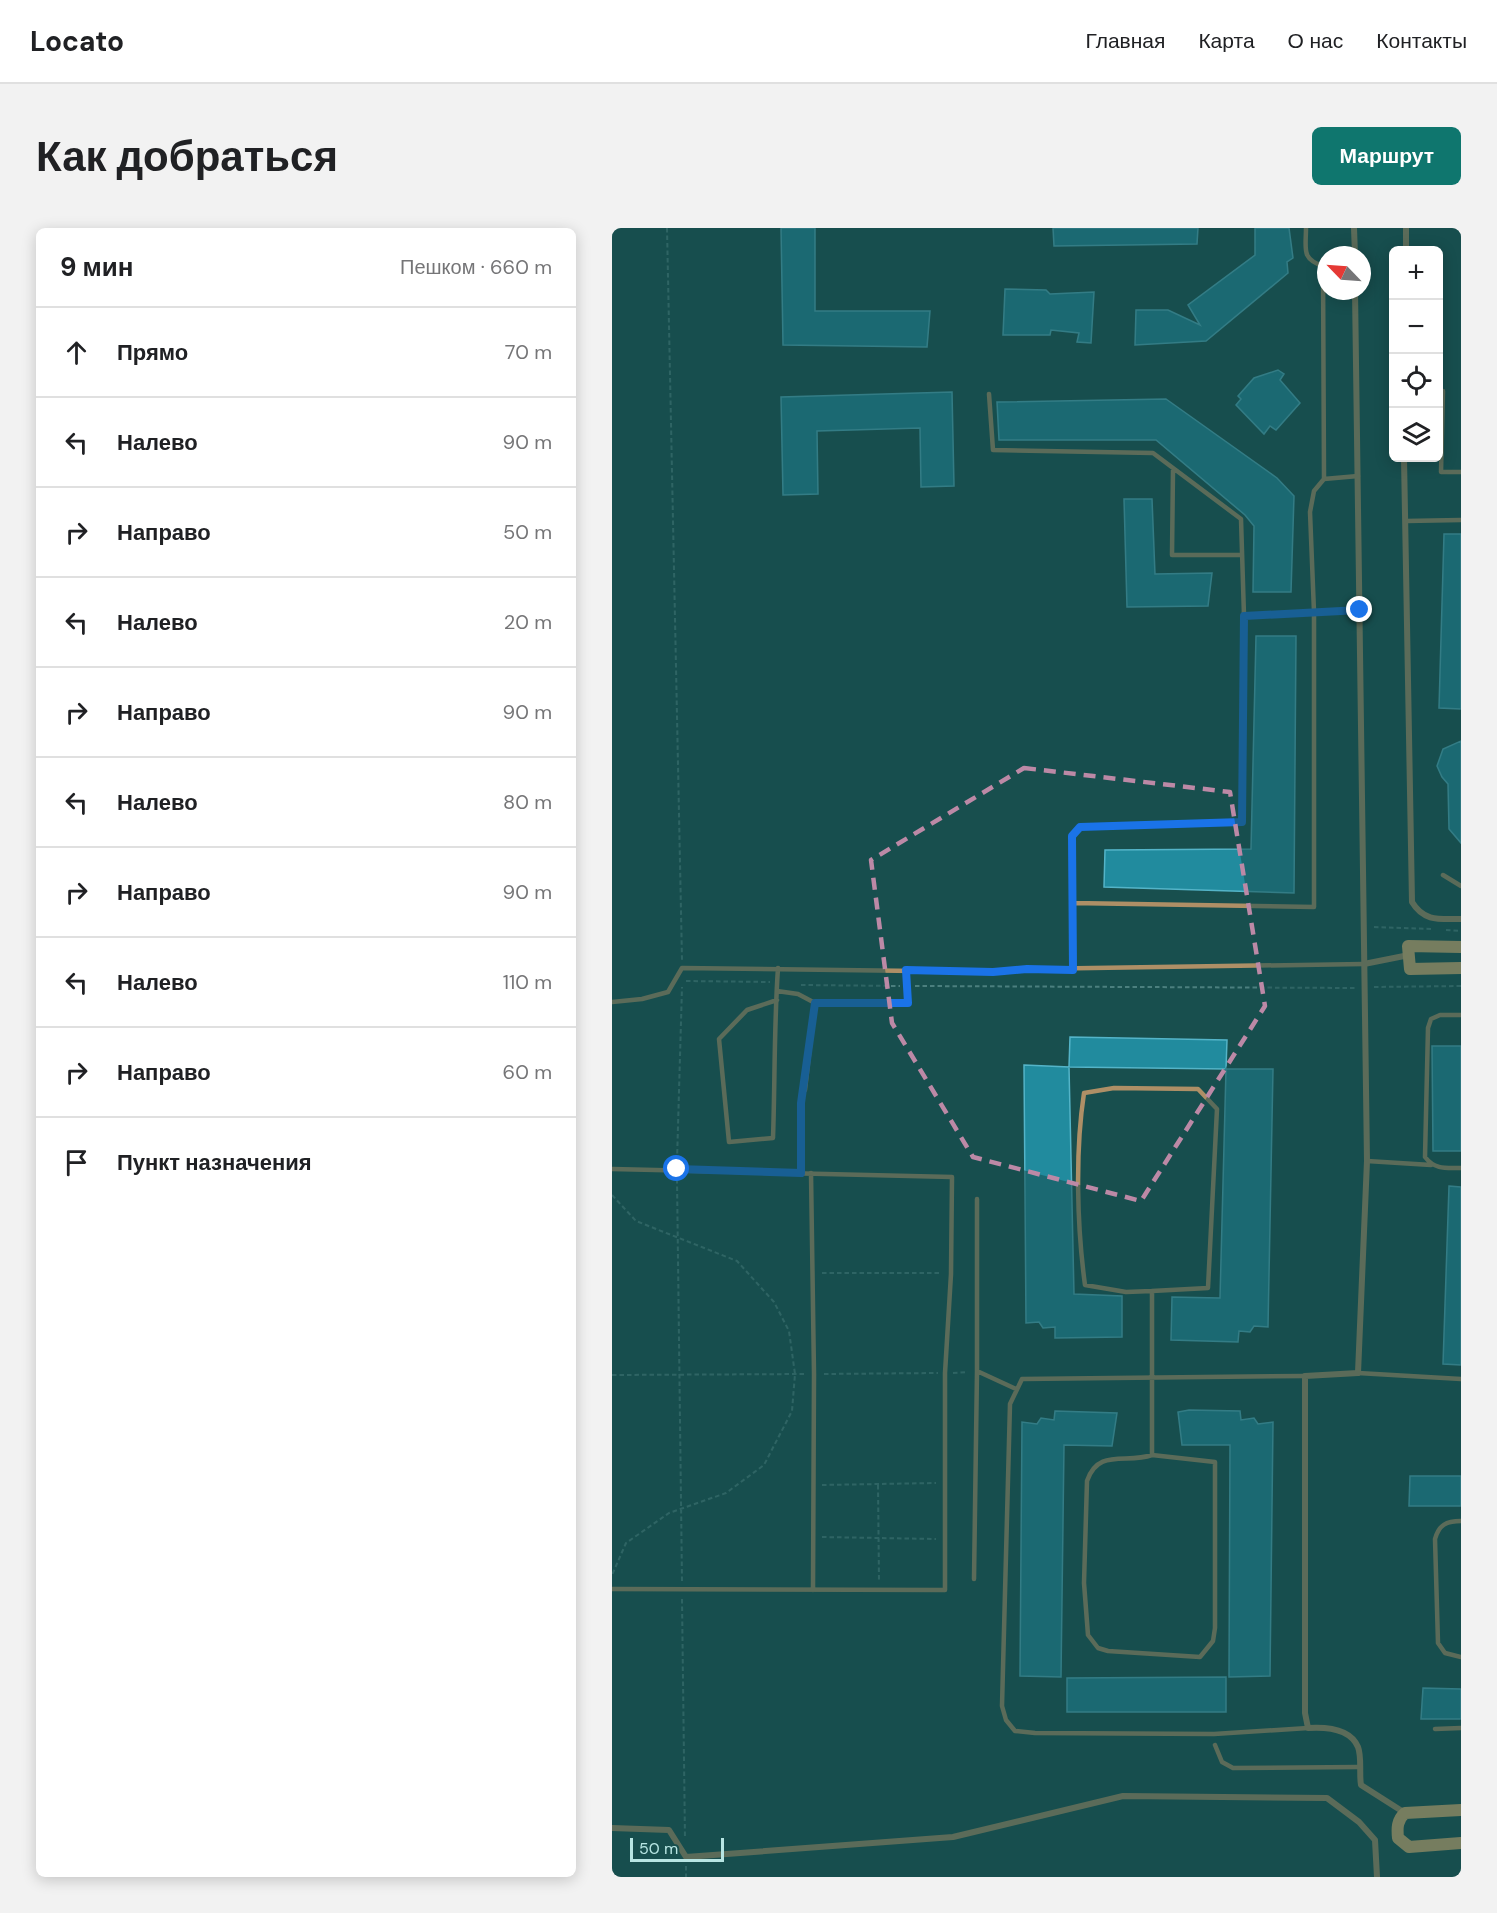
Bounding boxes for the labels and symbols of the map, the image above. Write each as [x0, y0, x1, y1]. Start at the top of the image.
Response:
north arrow [1317, 246, 1371, 300]
route end [1346, 596, 1372, 622]
route start [663, 1155, 689, 1181]
scale bar [630, 1835, 724, 1862]

